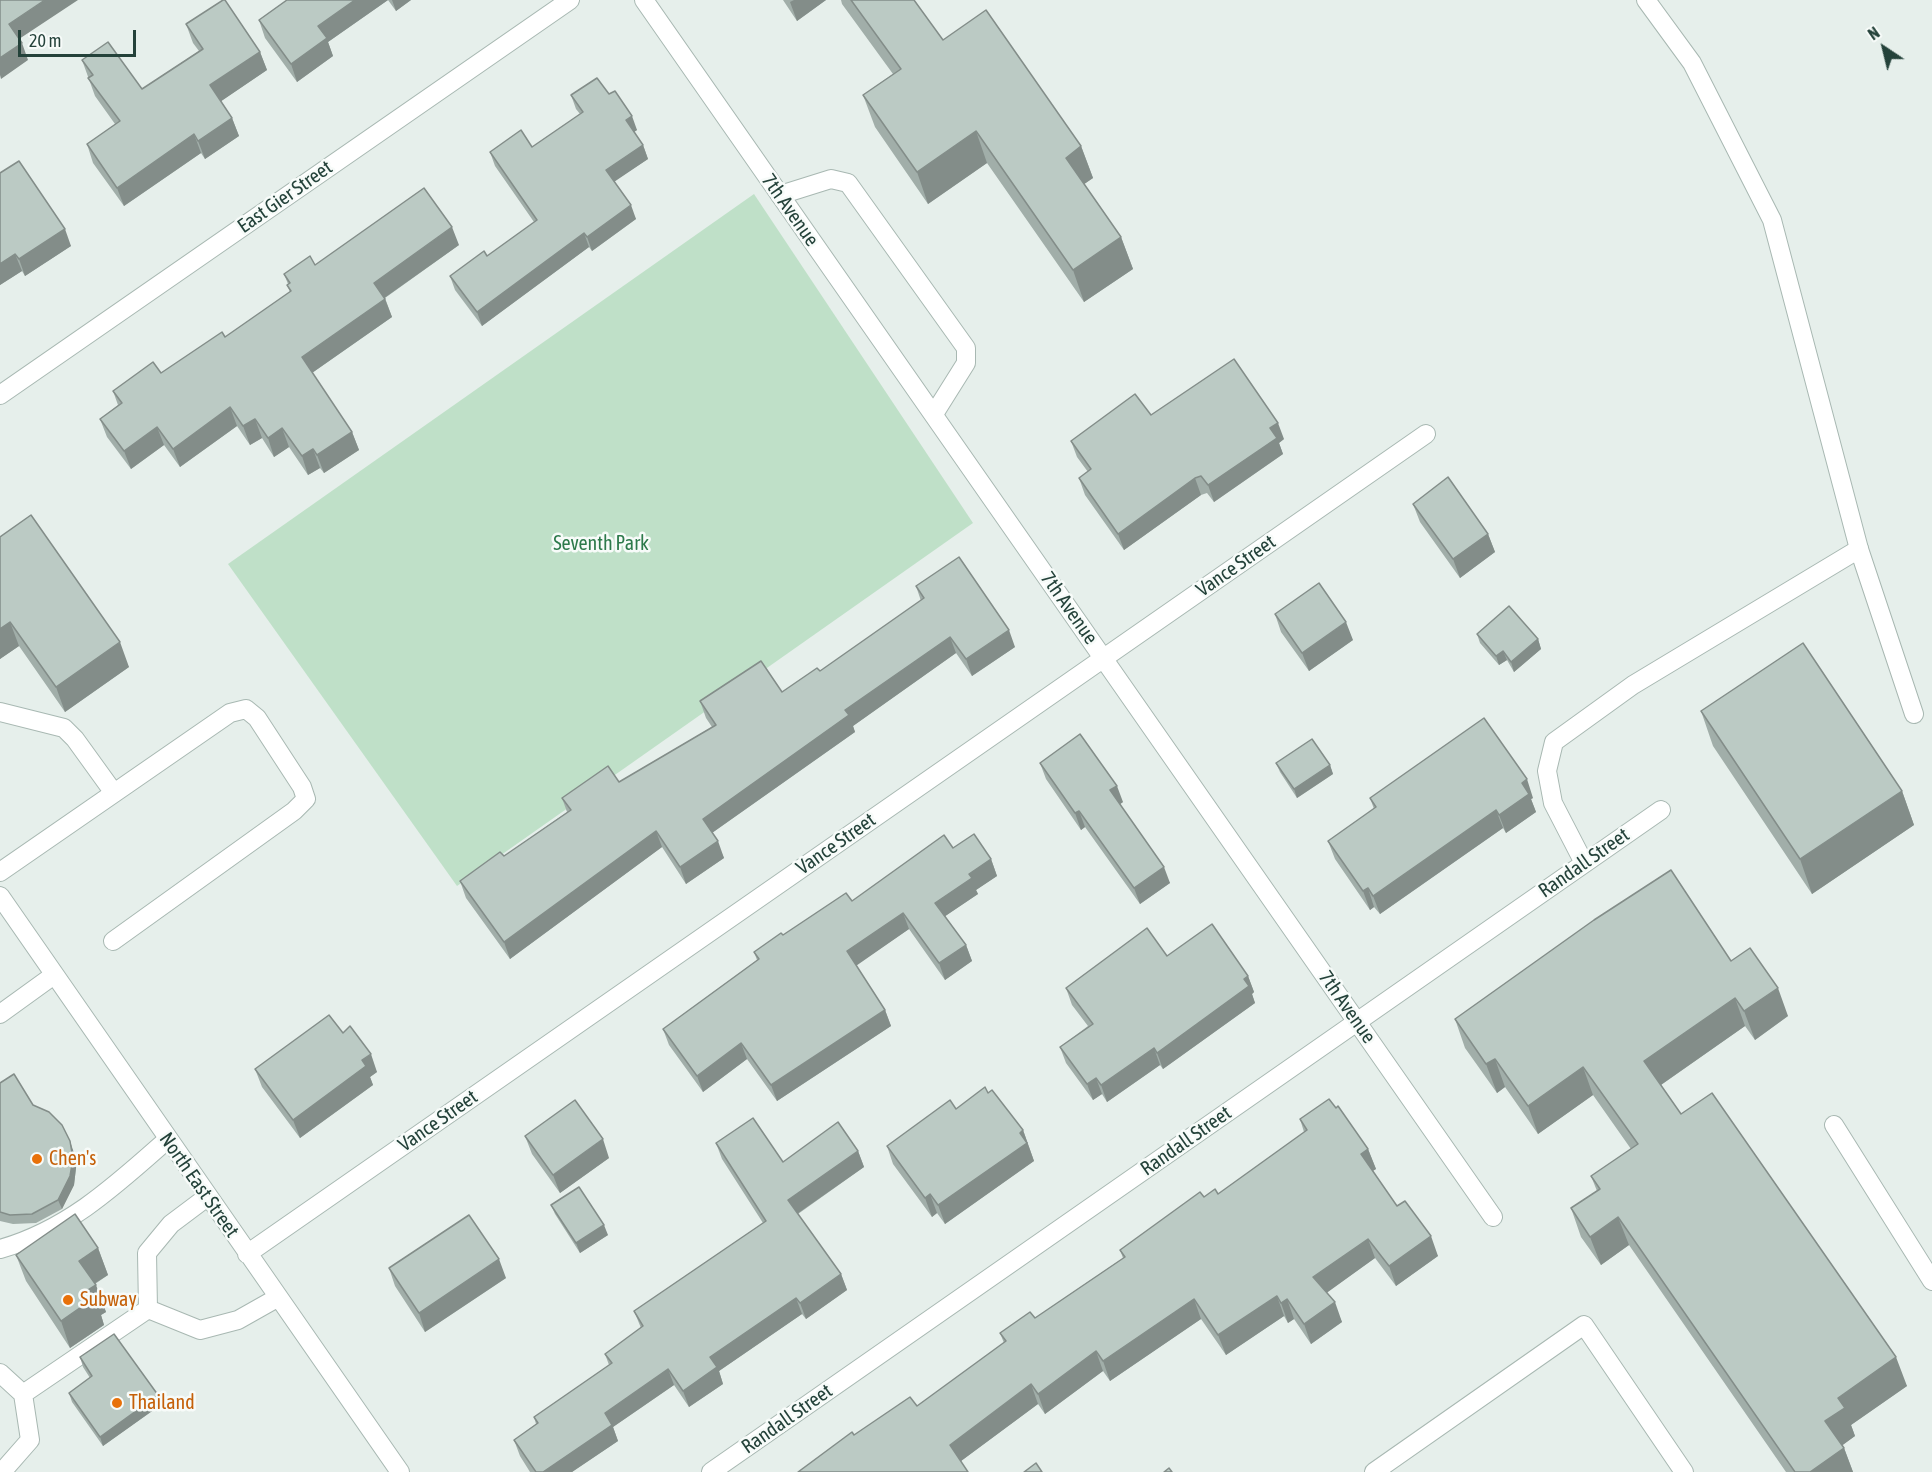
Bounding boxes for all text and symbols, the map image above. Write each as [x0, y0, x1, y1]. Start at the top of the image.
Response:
scale bar [21, 18, 140, 56]
north arrow [1854, 18, 1914, 78]
text: N [1865, 23, 1883, 43]
text: 20 m [29, 30, 61, 51]
street label: East Gier Street [233, 156, 337, 238]
street label: 7th Avenue [756, 169, 824, 251]
street label: Vance Street [1192, 530, 1280, 602]
park label: Seventh Park [553, 532, 649, 556]
street label: 7th Avenue [1035, 567, 1103, 649]
street label: Vance Street [792, 808, 880, 880]
street label: Randall Street [1534, 823, 1634, 903]
street label: 7th Avenue [1313, 966, 1381, 1048]
street label: Vance Street [394, 1085, 482, 1157]
street label: Randall Street [1136, 1101, 1236, 1181]
street label: North East Street [154, 1128, 244, 1242]
place label: Chen's [49, 1147, 96, 1171]
marker: Chen's [30, 1152, 44, 1166]
place label: Subway [80, 1288, 137, 1312]
marker: Subway [61, 1293, 75, 1307]
street label: Randall Street [737, 1379, 837, 1459]
place label: Thailand [129, 1391, 195, 1415]
marker: Thailand [110, 1396, 124, 1410]

